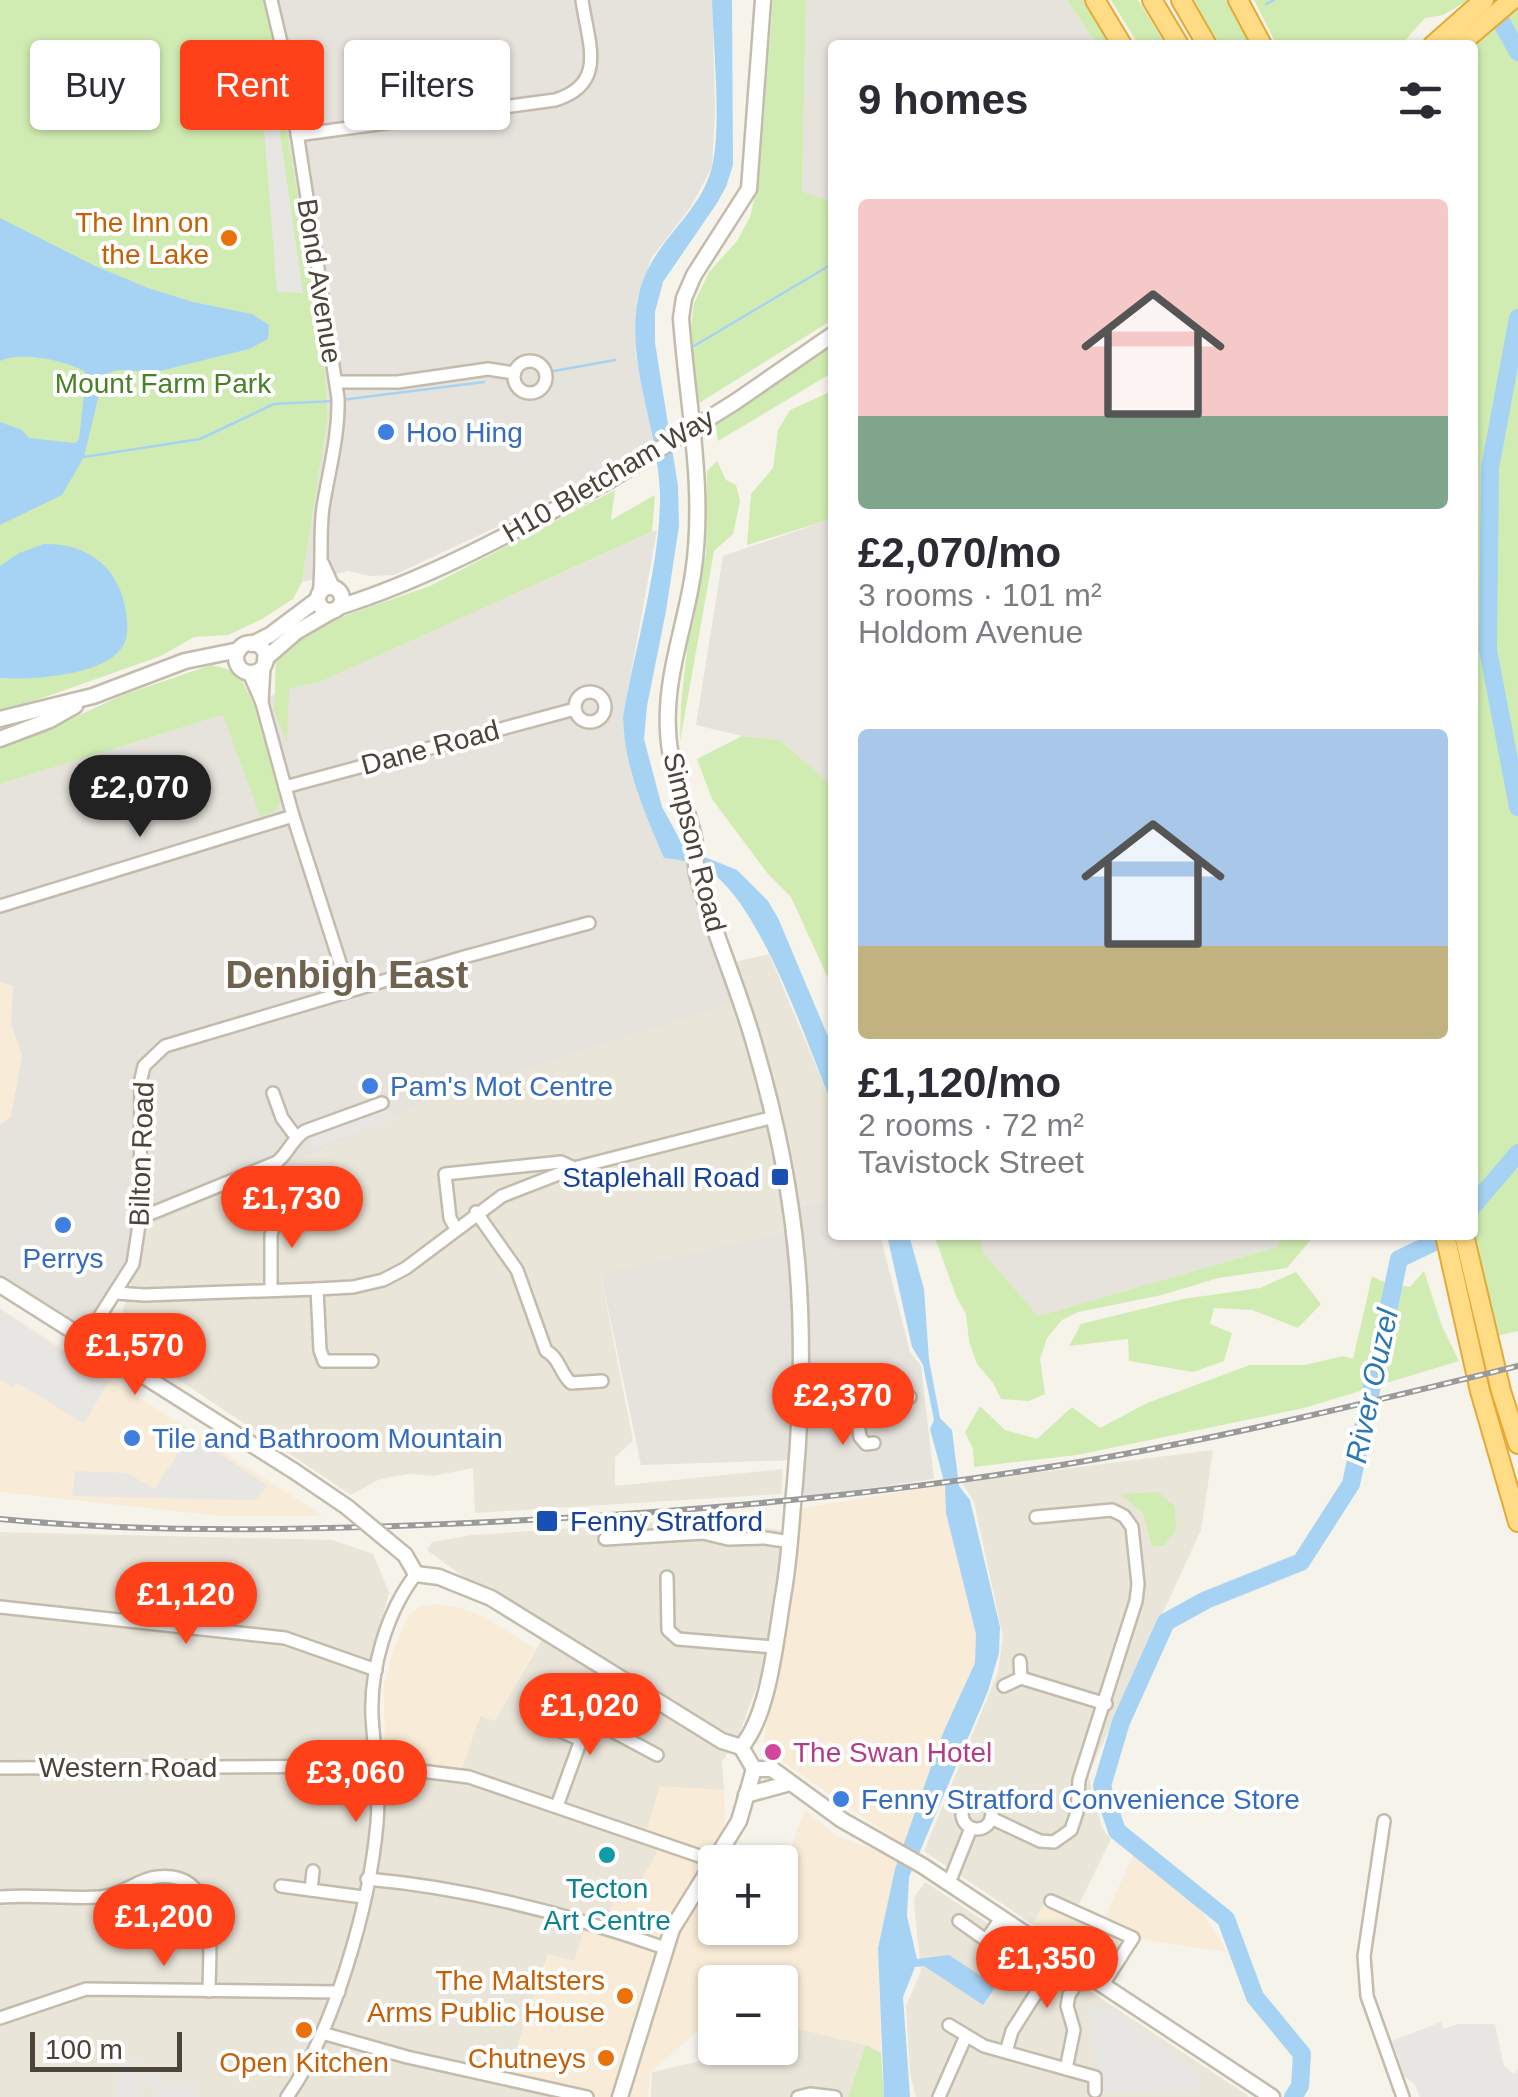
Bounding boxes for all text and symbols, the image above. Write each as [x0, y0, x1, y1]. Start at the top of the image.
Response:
chip: Buy [30, 40, 160, 130]
chip: Rent [180, 40, 324, 130]
chip: Filters [344, 40, 510, 130]
icon: filters [1393, 73, 1448, 128]
text: 9 homes [858, 76, 1028, 123]
street label: Bond Avenue [291, 197, 348, 366]
place label: The Inn on the Lake [75, 207, 209, 270]
marker: The Inn on the Lake [218, 227, 240, 249]
icon: home [1063, 264, 1243, 444]
park label: Mount Farm Park [55, 368, 272, 399]
street label: H10 Bletcham Way [497, 402, 719, 549]
place label: Hoo Hing [406, 417, 523, 448]
marker: Hoo Hing [375, 421, 397, 443]
text: £2,070/mo [858, 529, 1061, 576]
text: 3 rooms · 101 m² [858, 577, 1102, 613]
text: Holdom Avenue [858, 614, 1083, 650]
street label: Dane Road [358, 714, 503, 781]
street label: Simpson Road [657, 749, 732, 935]
pin: £2,070 [59, 755, 221, 840]
text: £2,070 [91, 769, 189, 805]
icon: home [1063, 794, 1243, 974]
district label: Denbigh East [226, 954, 469, 996]
text: £1,120/mo [858, 1059, 1061, 1106]
place label: Pam's Mot Centre [390, 1071, 613, 1102]
marker: Pam's Mot Centre [359, 1075, 381, 1097]
street label: Bilton Road [123, 1081, 160, 1227]
text: 2 rooms · 72 m² [858, 1107, 1084, 1143]
text: Tavistock Street [858, 1144, 1084, 1180]
place label: Staplehall Road [562, 1162, 760, 1193]
pin: £1,730 [211, 1166, 373, 1251]
marker: Staplehall Road [769, 1166, 791, 1188]
text: £1,730 [243, 1180, 341, 1216]
marker: Perrys [52, 1214, 74, 1236]
place label: Perrys [23, 1243, 103, 1274]
water label: River Ouzel [1339, 1305, 1404, 1466]
pin: £1,570 [54, 1313, 216, 1398]
text: £1,570 [86, 1327, 184, 1363]
pin: £2,370 [762, 1363, 924, 1448]
text: £2,370 [794, 1377, 892, 1413]
place label: Tile and Bathroom Mountain [152, 1423, 503, 1454]
marker: Tile and Bathroom Mountain [121, 1427, 143, 1449]
place label: Fenny Stratford [570, 1506, 763, 1537]
marker: Fenny Stratford [534, 1508, 560, 1534]
pin: £1,120 [105, 1562, 267, 1647]
text: £1,120 [137, 1576, 235, 1612]
pin: £1,020 [509, 1673, 671, 1758]
text: £1,020 [541, 1687, 639, 1723]
place label: The Swan Hotel [793, 1737, 992, 1768]
pin: £3,060 [275, 1740, 437, 1825]
marker: The Swan Hotel [762, 1741, 784, 1763]
street label: Western Road [39, 1752, 217, 1783]
text: £3,060 [307, 1754, 405, 1790]
place label: Fenny Stratford Convenience Store [861, 1784, 1300, 1815]
marker: Fenny Stratford Convenience Store [830, 1788, 852, 1810]
marker: Tecton Art Centre [596, 1844, 618, 1866]
map controls [698, 1845, 798, 2065]
button: + [698, 1845, 798, 1945]
place label: Tecton Art Centre [543, 1873, 671, 1936]
pin: £1,200 [83, 1884, 245, 1969]
text: £1,200 [115, 1898, 213, 1934]
pin: £1,350 [966, 1926, 1128, 2011]
text: £1,350 [998, 1940, 1096, 1976]
place label: The Maltsters Arms Public House [367, 1965, 605, 2028]
button: − [698, 1965, 798, 2065]
marker: The Maltsters Arms Public House [614, 1985, 636, 2007]
marker: Open Kitchen [293, 2019, 315, 2041]
scale bar [30, 2027, 182, 2072]
text: 100 m [45, 2034, 123, 2065]
place label: Chutneys [468, 2043, 586, 2074]
place label: Open Kitchen [219, 2047, 389, 2078]
marker: Chutneys [595, 2047, 617, 2069]

